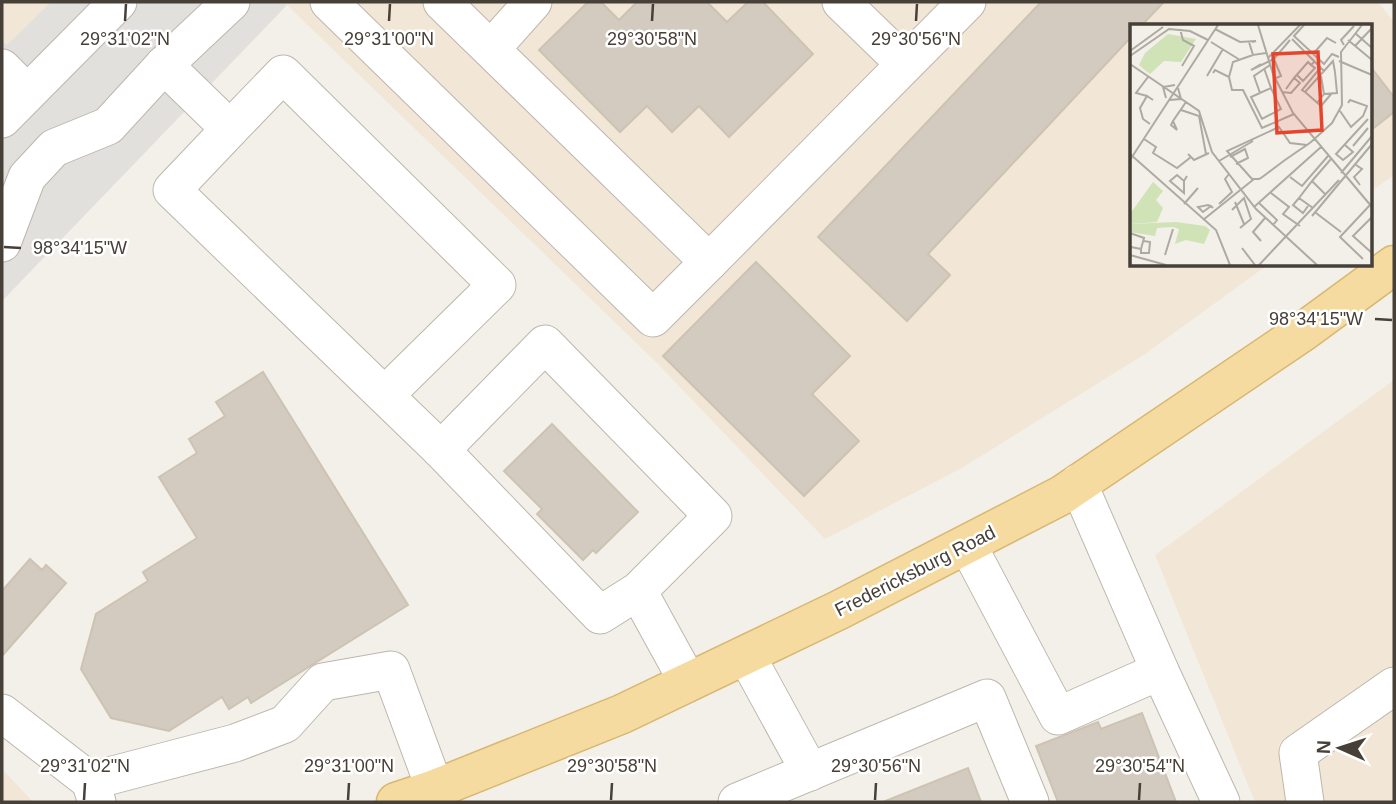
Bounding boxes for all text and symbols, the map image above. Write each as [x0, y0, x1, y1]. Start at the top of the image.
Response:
inset map [1130, 24, 1372, 266]
text: 29°31'02"N [80, 29, 170, 49]
text: 29°31'00"N [344, 29, 434, 49]
text: 29°30'58"N [607, 29, 697, 49]
text: 29°30'56"N [871, 29, 961, 49]
text: 98°34'15"W [33, 238, 127, 258]
text: 98°34'15"W [1269, 309, 1363, 329]
street label: Fredericksburg Road [831, 521, 999, 621]
north arrow [1305, 713, 1375, 783]
text: N [1313, 740, 1334, 755]
text: 29°31'02"N [40, 756, 130, 776]
text: 29°31'00"N [304, 756, 394, 776]
text: 29°30'58"N [567, 756, 657, 776]
text: 29°30'56"N [831, 756, 921, 776]
text: 29°30'54"N [1095, 756, 1185, 776]

